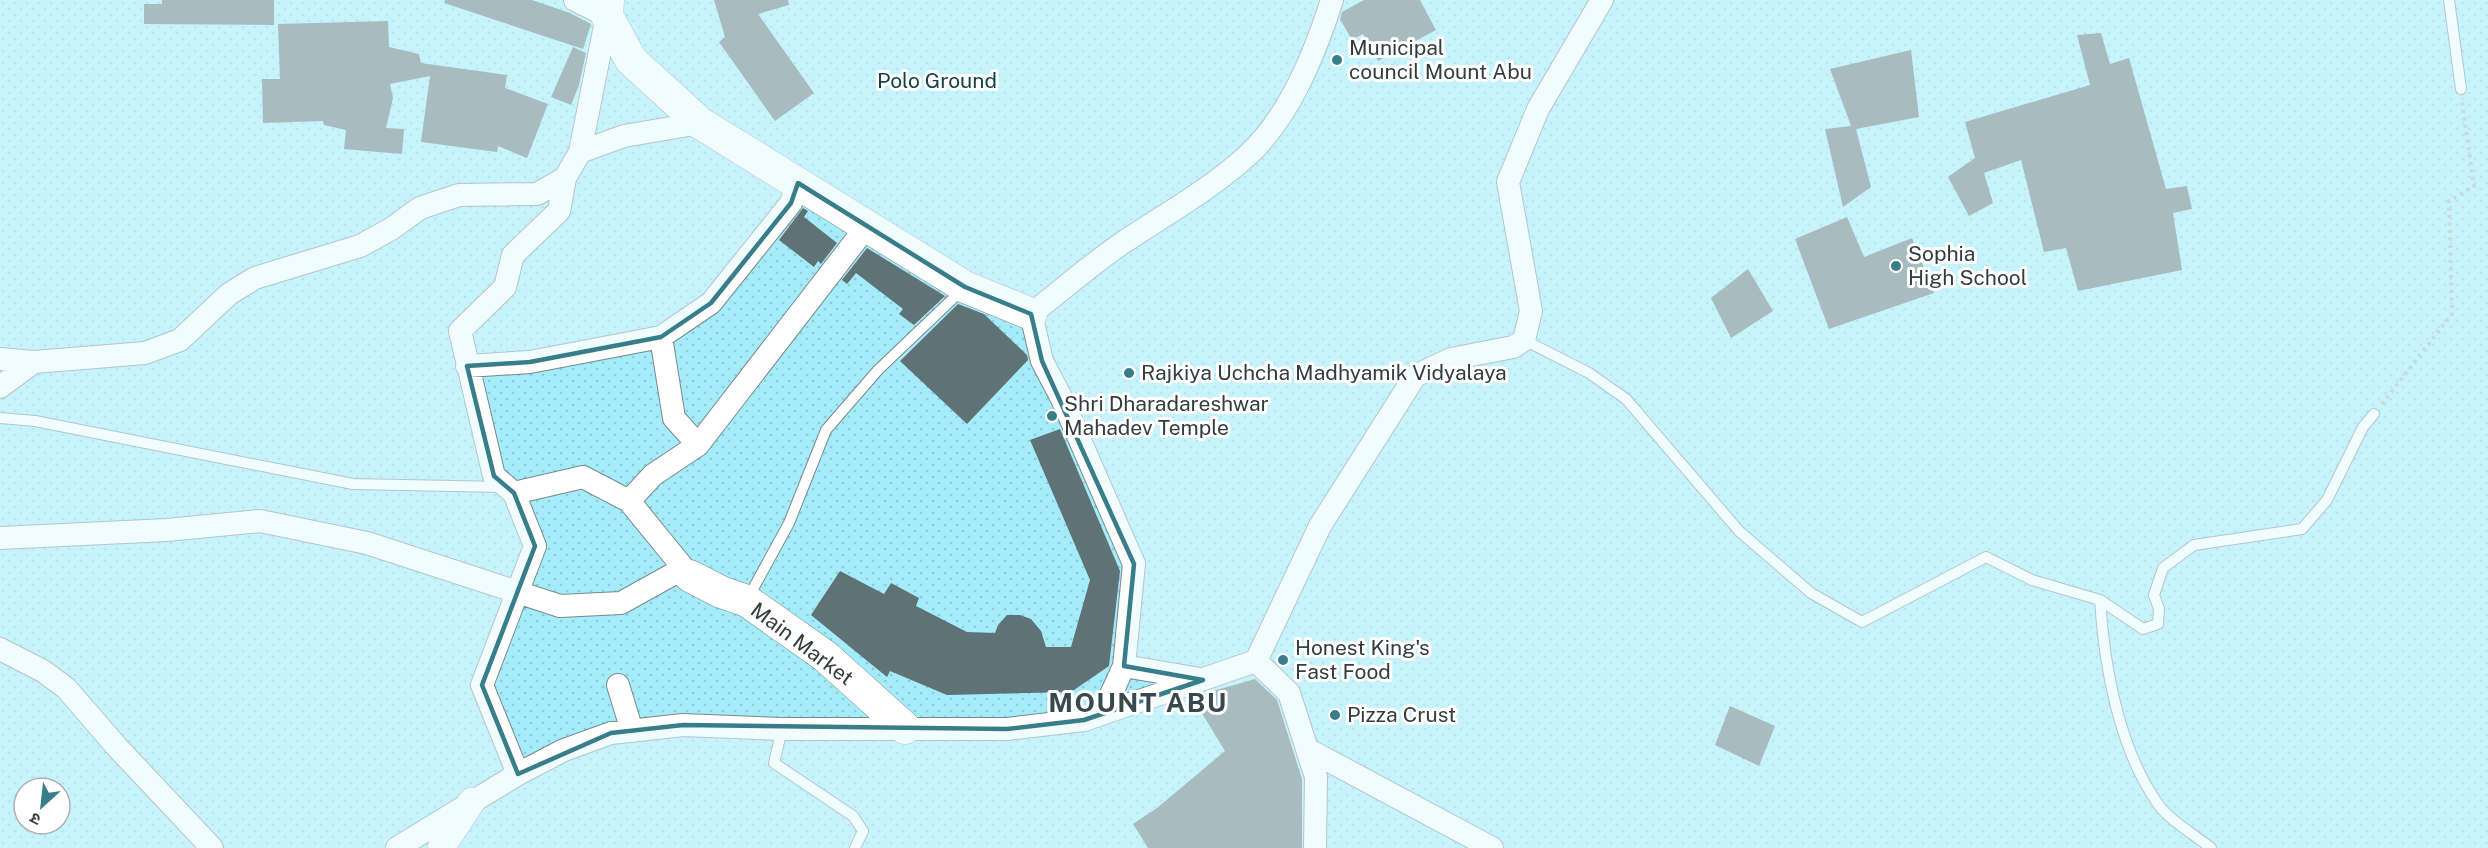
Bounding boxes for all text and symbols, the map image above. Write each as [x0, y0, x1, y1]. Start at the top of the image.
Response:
place label: Municipal council Mount Abu [1349, 35, 1532, 84]
marker: Municipal council Mount Abu [1330, 53, 1344, 67]
park label: Polo Ground [877, 68, 997, 93]
place label: Sophia High School [1908, 241, 2027, 290]
marker: Sophia High School [1889, 259, 1903, 273]
place label: Rajkiya Uchcha Madhyamik Vidyalaya [1141, 360, 1507, 385]
marker: Rajkiya Uchcha Madhyamik Vidyalaya [1122, 366, 1136, 380]
place label: Shri Dharadareshwar Mahadev Temple [1064, 391, 1269, 440]
marker: Shri Dharadareshwar Mahadev Temple [1045, 409, 1059, 423]
street label: Main Market [746, 597, 859, 690]
place label: Honest King's Fast Food [1295, 635, 1430, 684]
marker: Honest King's Fast Food [1276, 653, 1290, 667]
district label: MOUNT ABU [1048, 686, 1228, 718]
place label: Pizza Crust [1347, 702, 1456, 727]
marker: Pizza Crust [1328, 708, 1342, 722]
north arrow [12, 776, 72, 836]
text: उ [26, 808, 44, 830]

